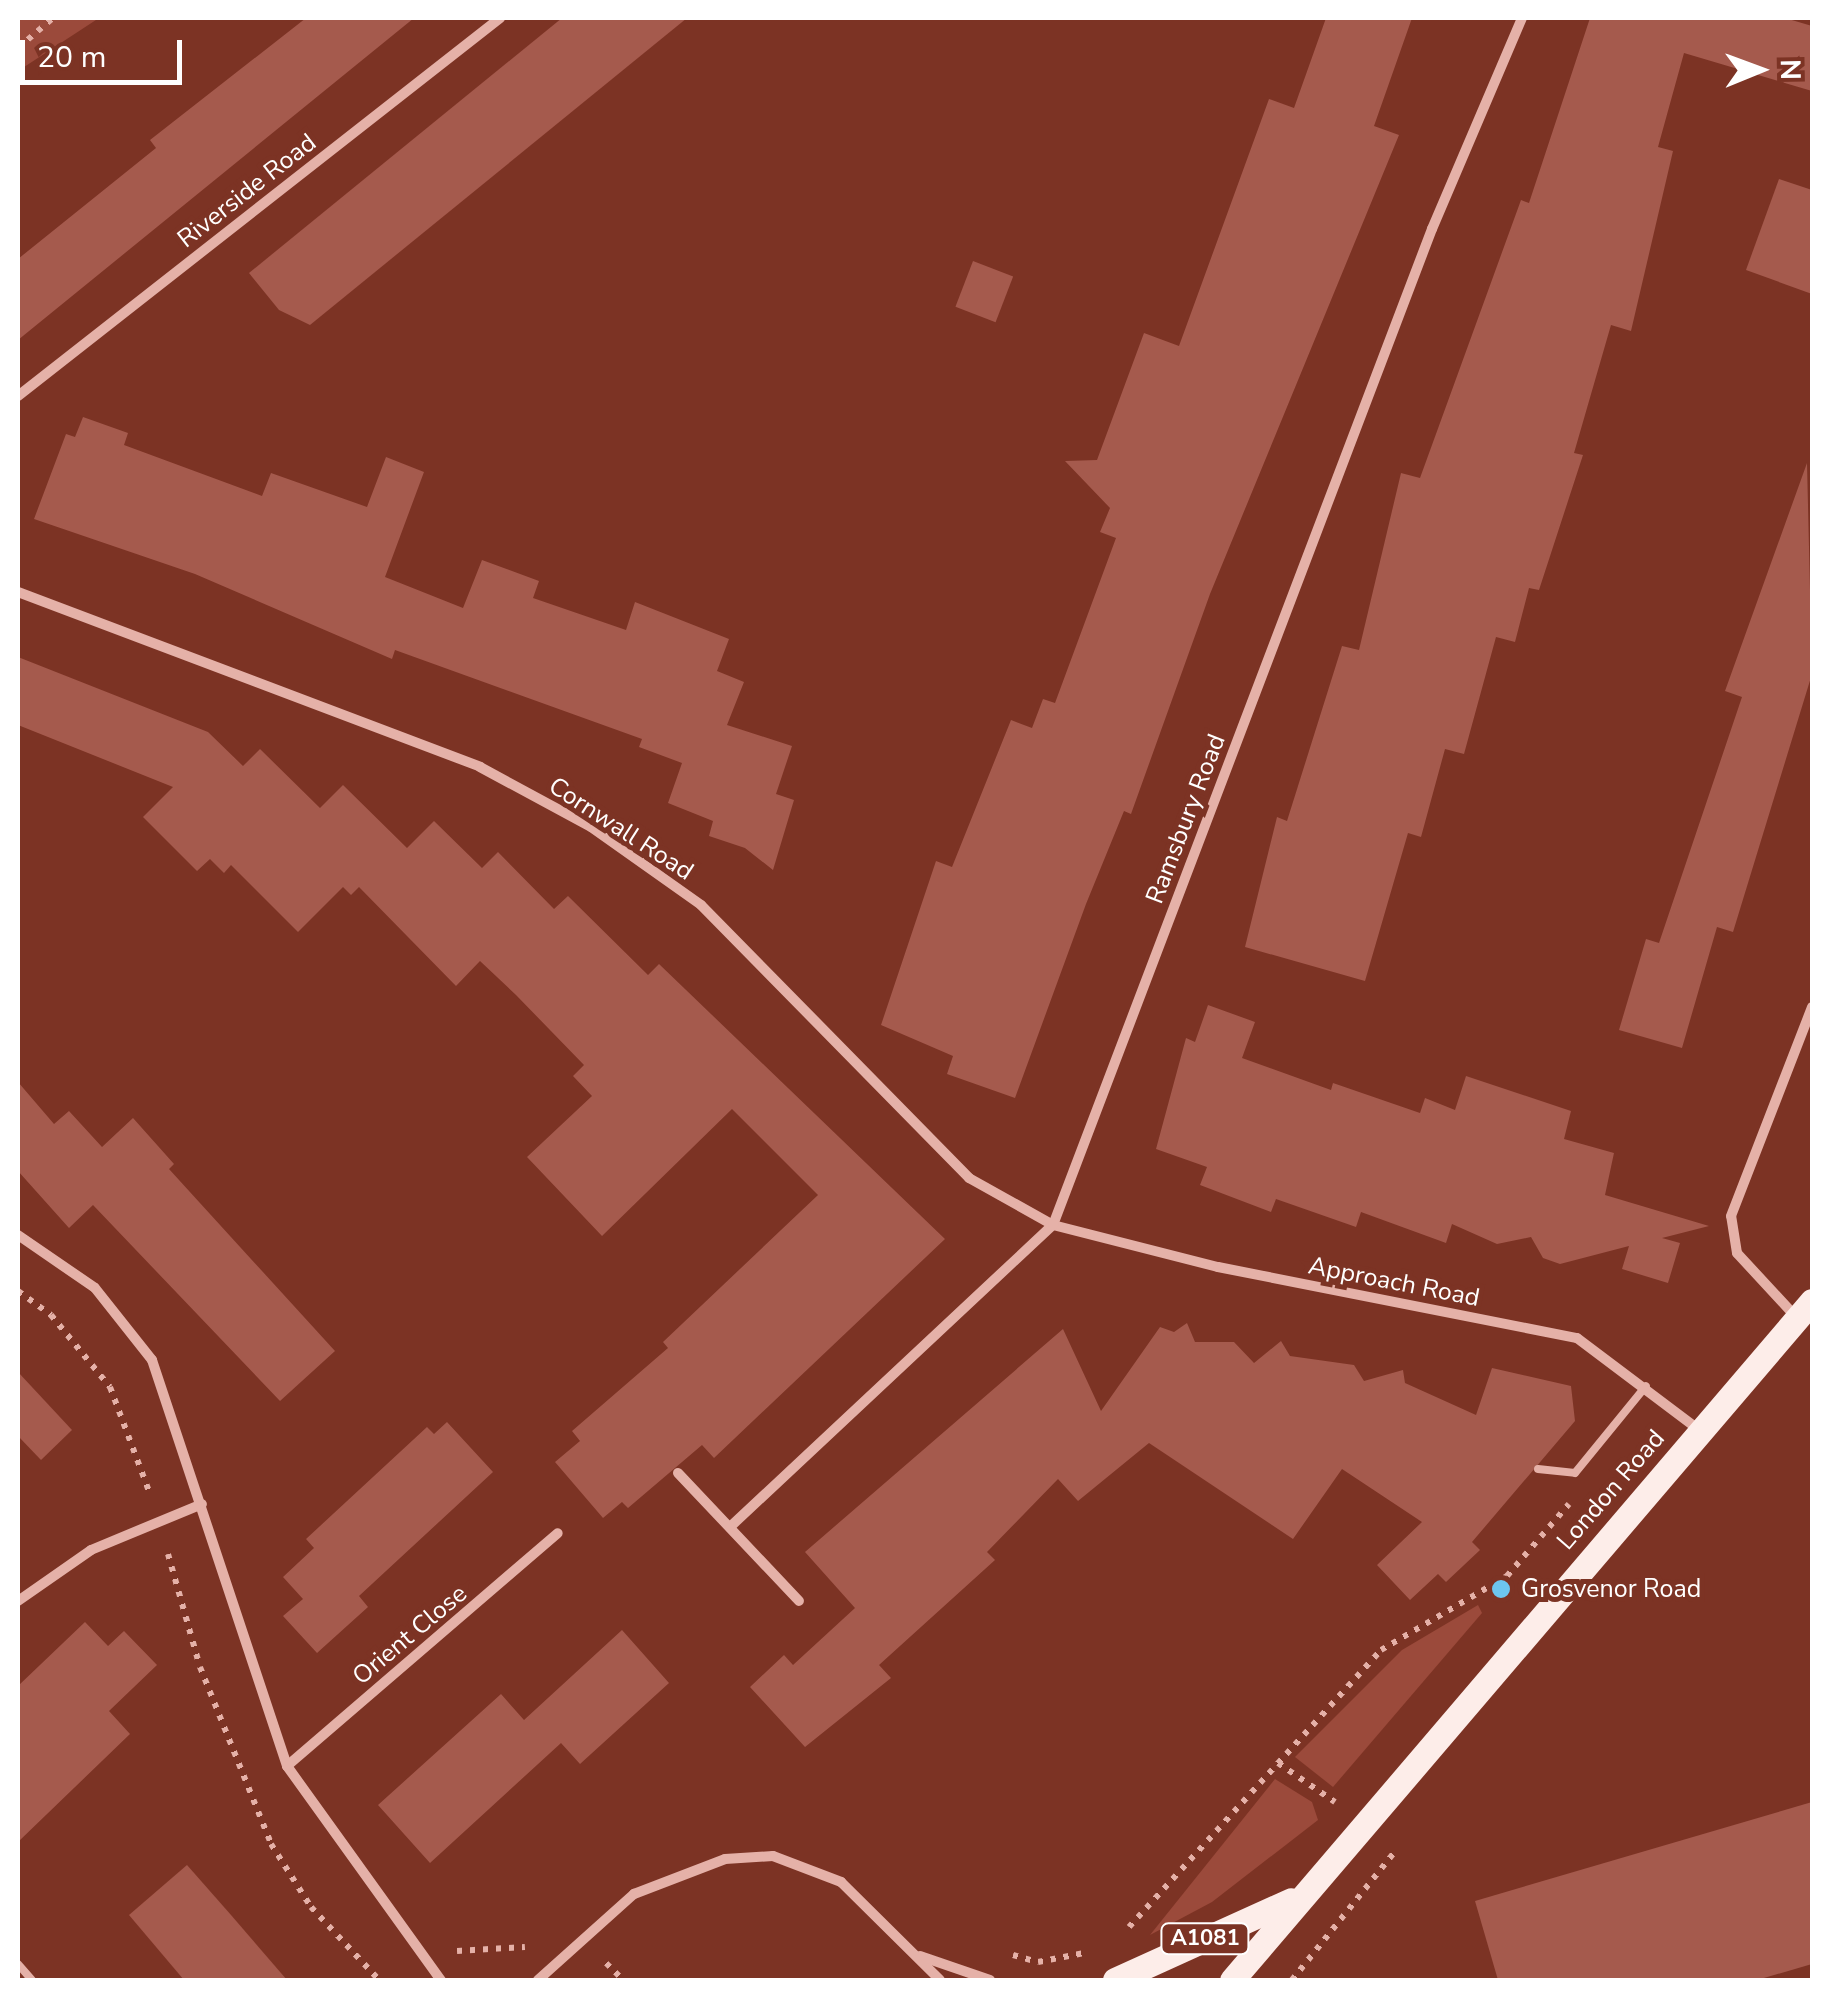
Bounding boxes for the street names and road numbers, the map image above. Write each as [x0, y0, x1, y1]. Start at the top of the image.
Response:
street label: Riverside Road [172, 128, 322, 254]
street label: Ramsbury Road [1140, 730, 1232, 908]
street label: Cornwall Road [543, 771, 699, 887]
street label: Approach Road [1306, 1251, 1482, 1313]
street label: London Road [1551, 1424, 1671, 1556]
street label: Orient Close [347, 1579, 473, 1691]
road number: A1081 [1160, 1922, 1250, 1956]

